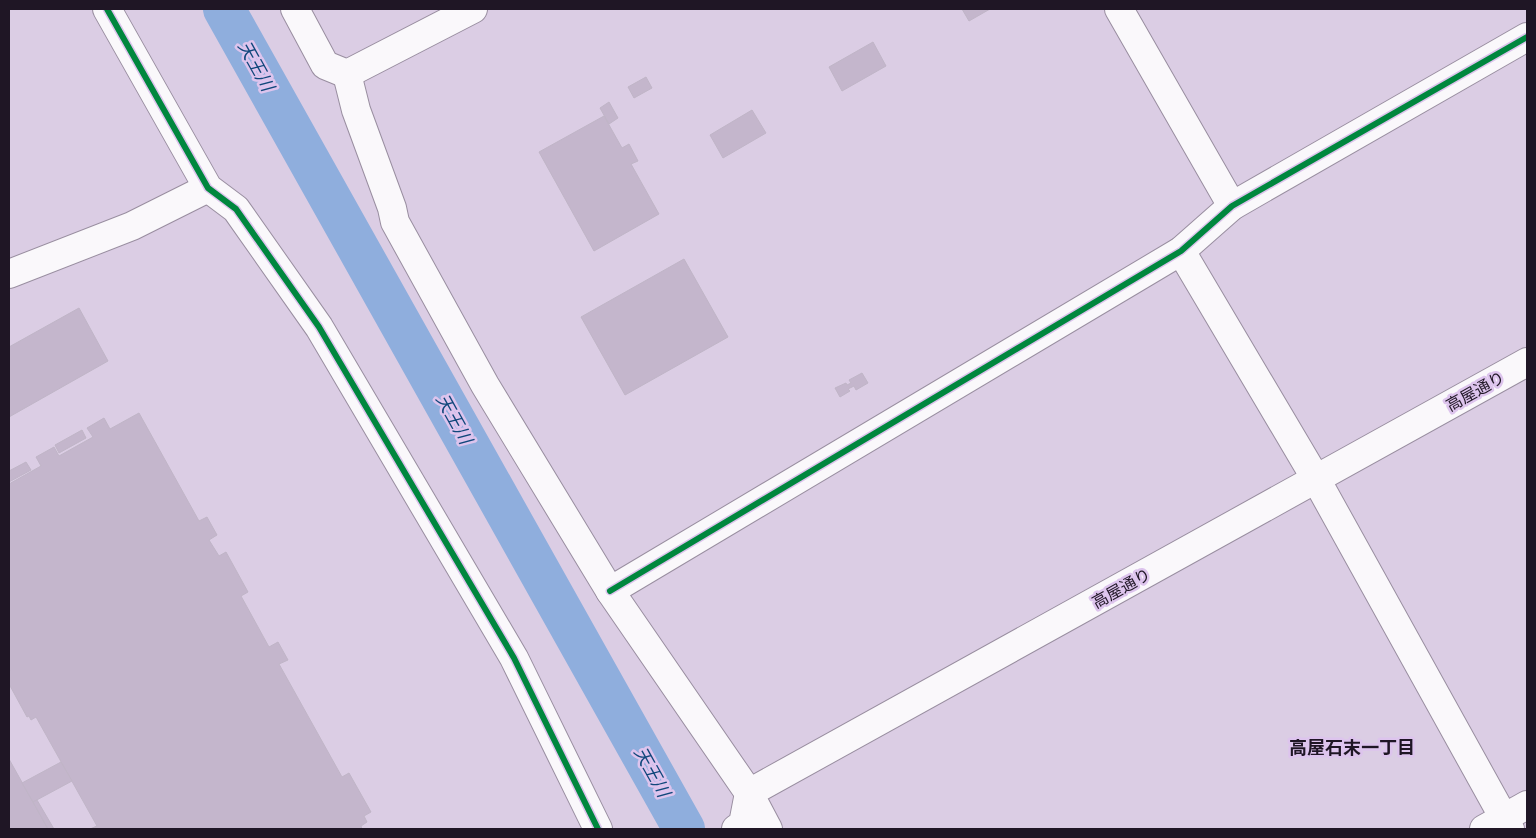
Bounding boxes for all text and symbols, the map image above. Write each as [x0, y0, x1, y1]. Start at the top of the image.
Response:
water label: 天王川 [231, 36, 281, 98]
street label: 高屋通り [1442, 366, 1509, 418]
water label: 天王川 [429, 389, 479, 451]
street label: 高屋通り [1088, 563, 1155, 615]
district label: 高屋石末一丁目 [1289, 735, 1415, 762]
water label: 天王川 [627, 742, 677, 804]

